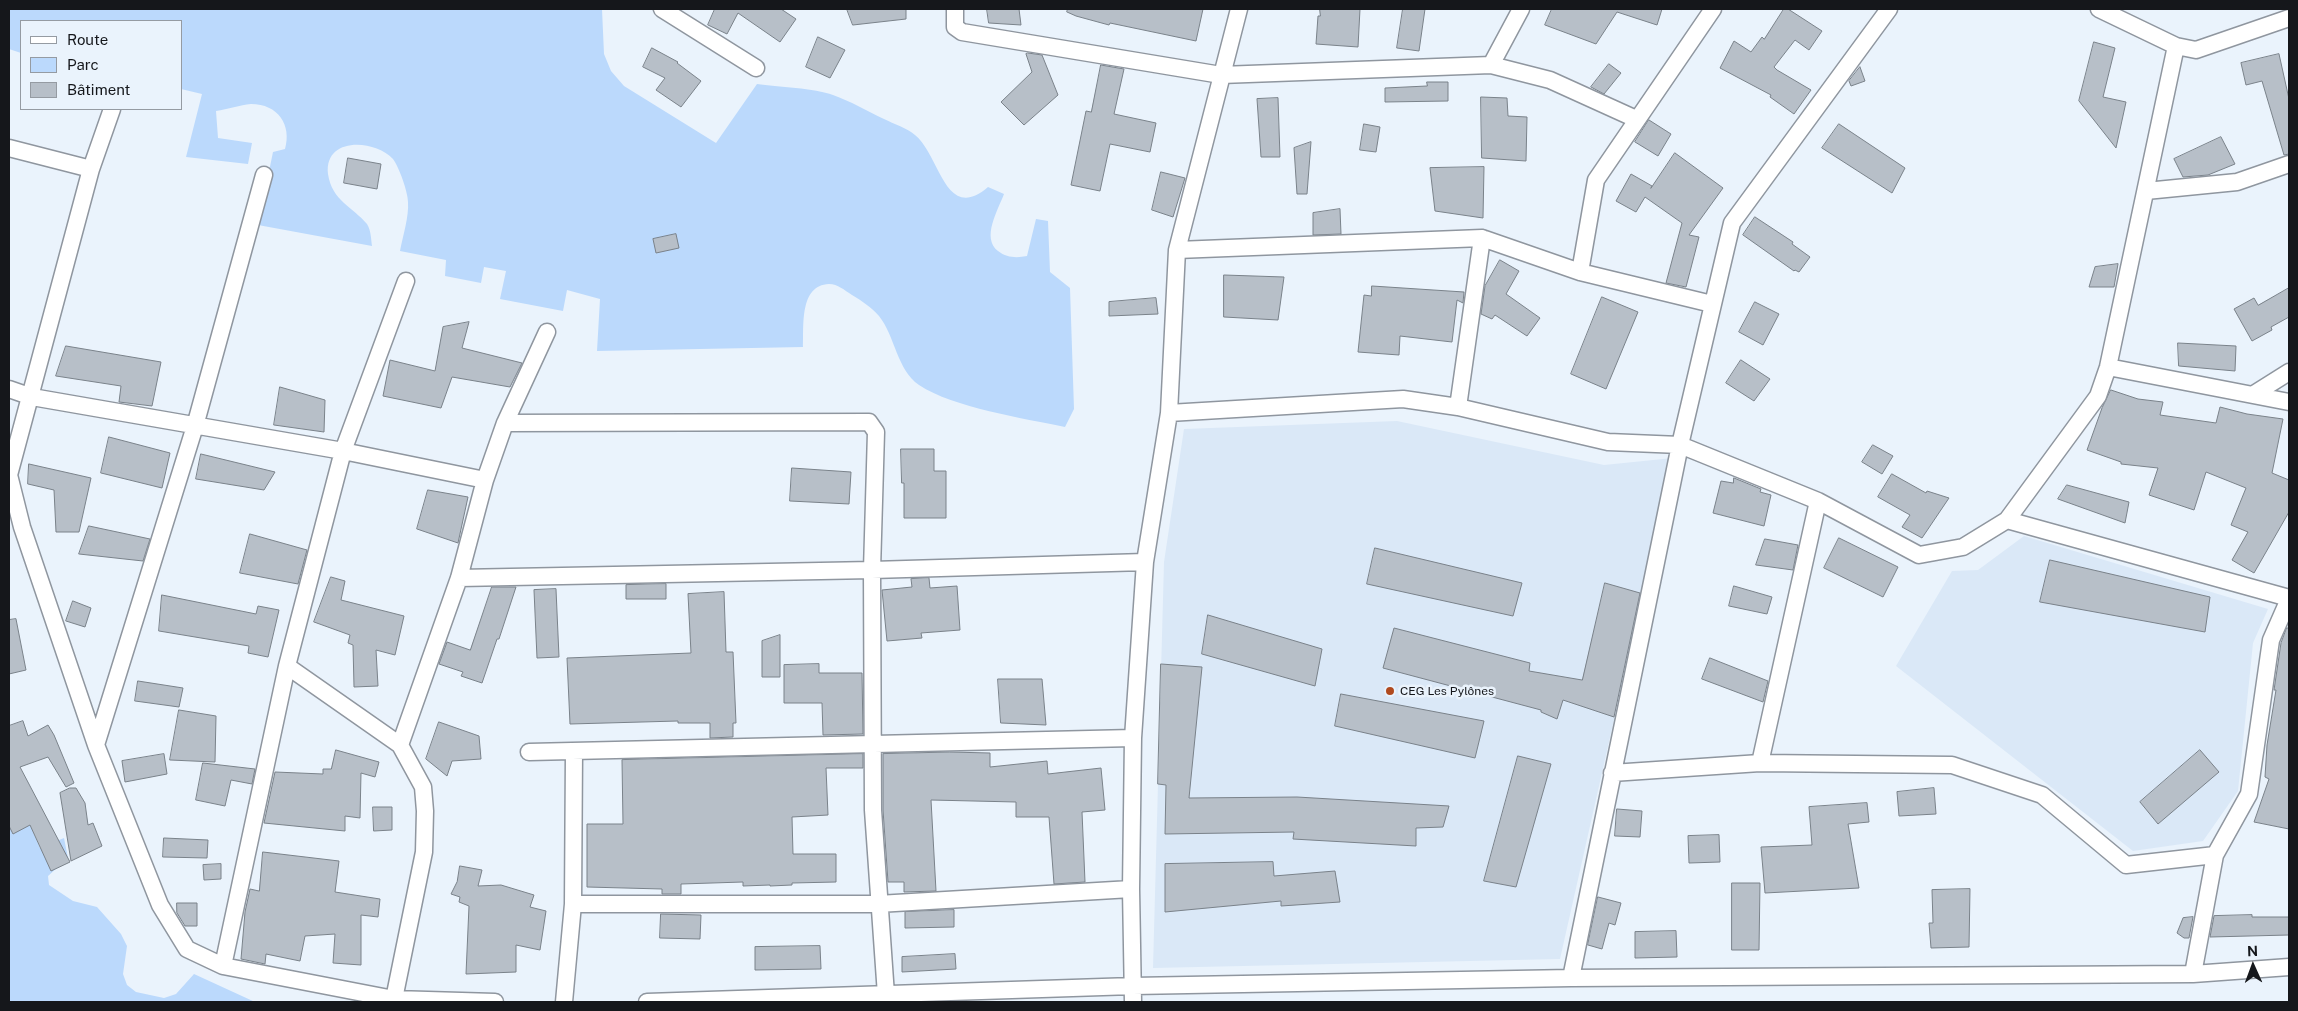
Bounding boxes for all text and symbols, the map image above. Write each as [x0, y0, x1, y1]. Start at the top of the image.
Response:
legend [20, 20, 182, 110]
text: Route [67, 31, 108, 48]
text: Parc [67, 56, 99, 73]
text: Bâtiment [67, 81, 130, 98]
place label: CEG Les Pylônes [1400, 684, 1494, 698]
marker: CEG Les Pylônes [1384, 685, 1396, 697]
north arrow [2228, 941, 2278, 991]
text: N [2247, 943, 2258, 959]

